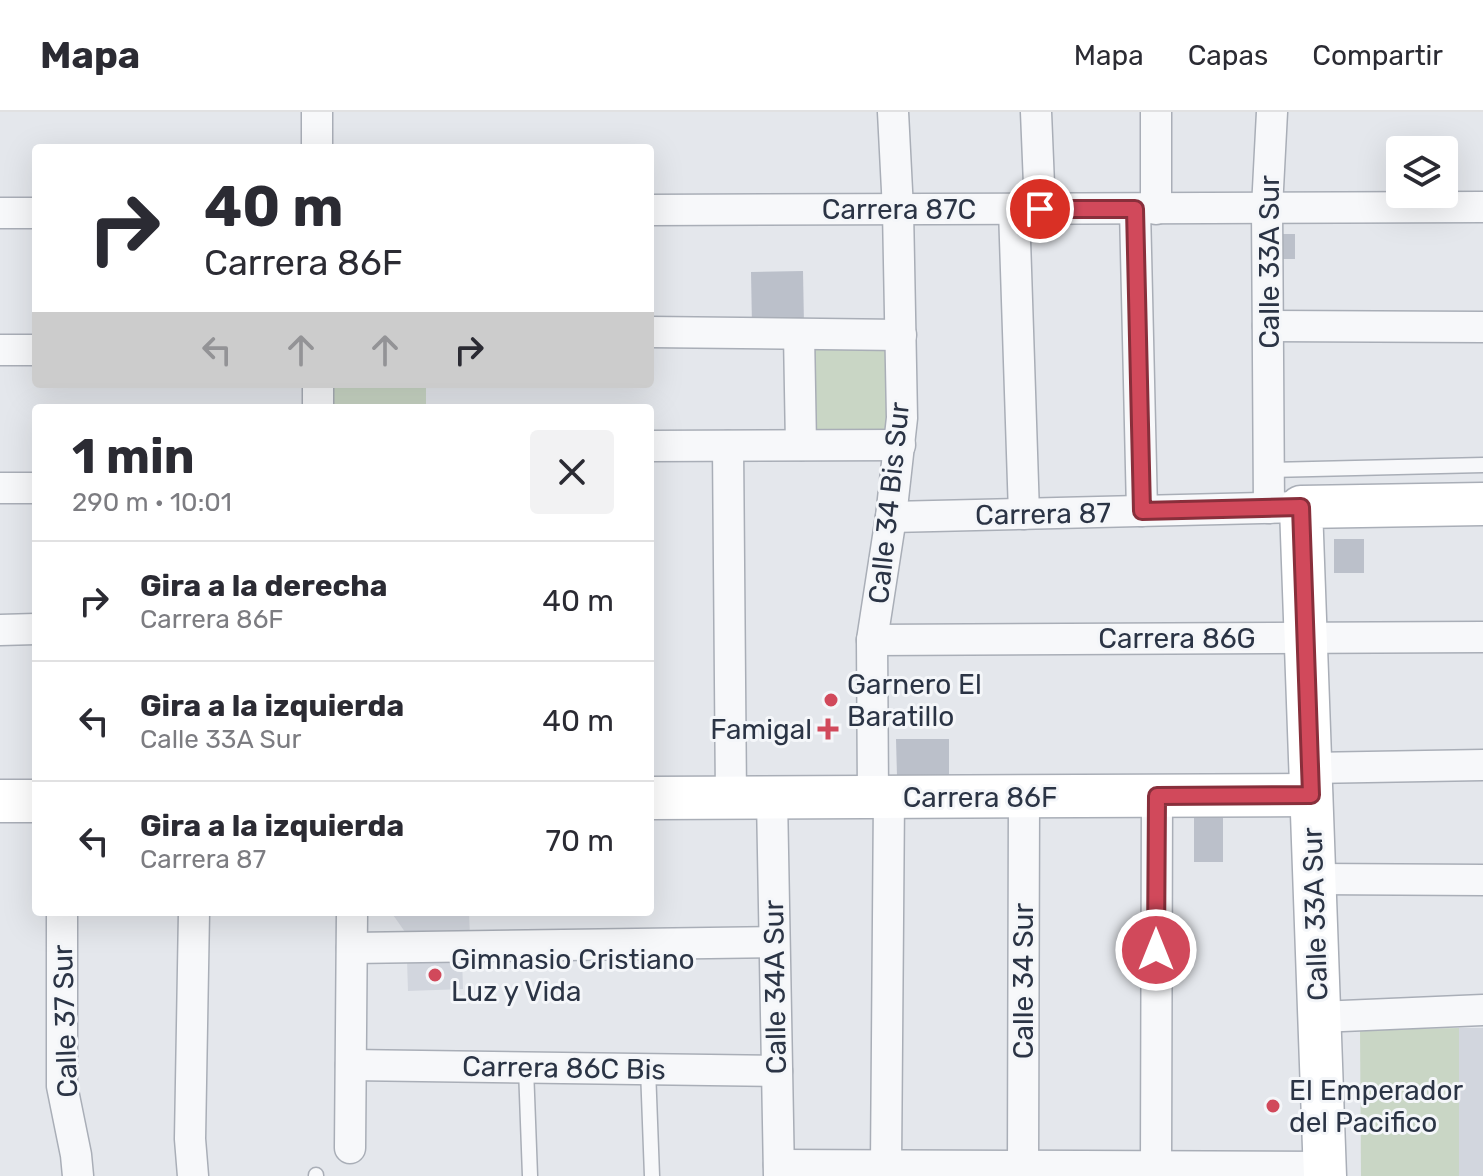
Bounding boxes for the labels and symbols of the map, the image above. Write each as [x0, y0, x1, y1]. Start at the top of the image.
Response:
pin [1006, 175, 1074, 243]
street label: Calle 33A Sur [1253, 175, 1286, 349]
street label: Carrera 87C [822, 193, 976, 226]
street label: Calle 34 Bis Sur [862, 400, 916, 606]
street label: Carrera 87 [975, 496, 1111, 532]
street label: Carrera 86G [1098, 622, 1256, 655]
place label: Garnero El Baratillo [847, 668, 982, 733]
marker: Garnero El Baratillo [822, 691, 840, 709]
place label: Famigal [710, 713, 812, 746]
marker: Famigal [819, 720, 837, 738]
street label: Carrera 86F [903, 781, 1057, 814]
street label: Calle 33A Sur [1295, 826, 1335, 1001]
street label: Calle 34A Sur [757, 899, 793, 1074]
street label: Calle 34 Sur [1007, 903, 1040, 1059]
position arrow [1114, 908, 1198, 992]
place label: Gimnasio Cristiano Luz y Vida [451, 943, 695, 1008]
street label: Calle 37 Sur [46, 944, 84, 1098]
marker: Gimnasio Cristiano Luz y Vida [426, 966, 444, 984]
street label: Carrera 86C Bis [462, 1050, 666, 1086]
place label: El Emperador del Pacifico [1289, 1074, 1463, 1139]
marker: El Emperador del Pacifico [1264, 1097, 1282, 1115]

